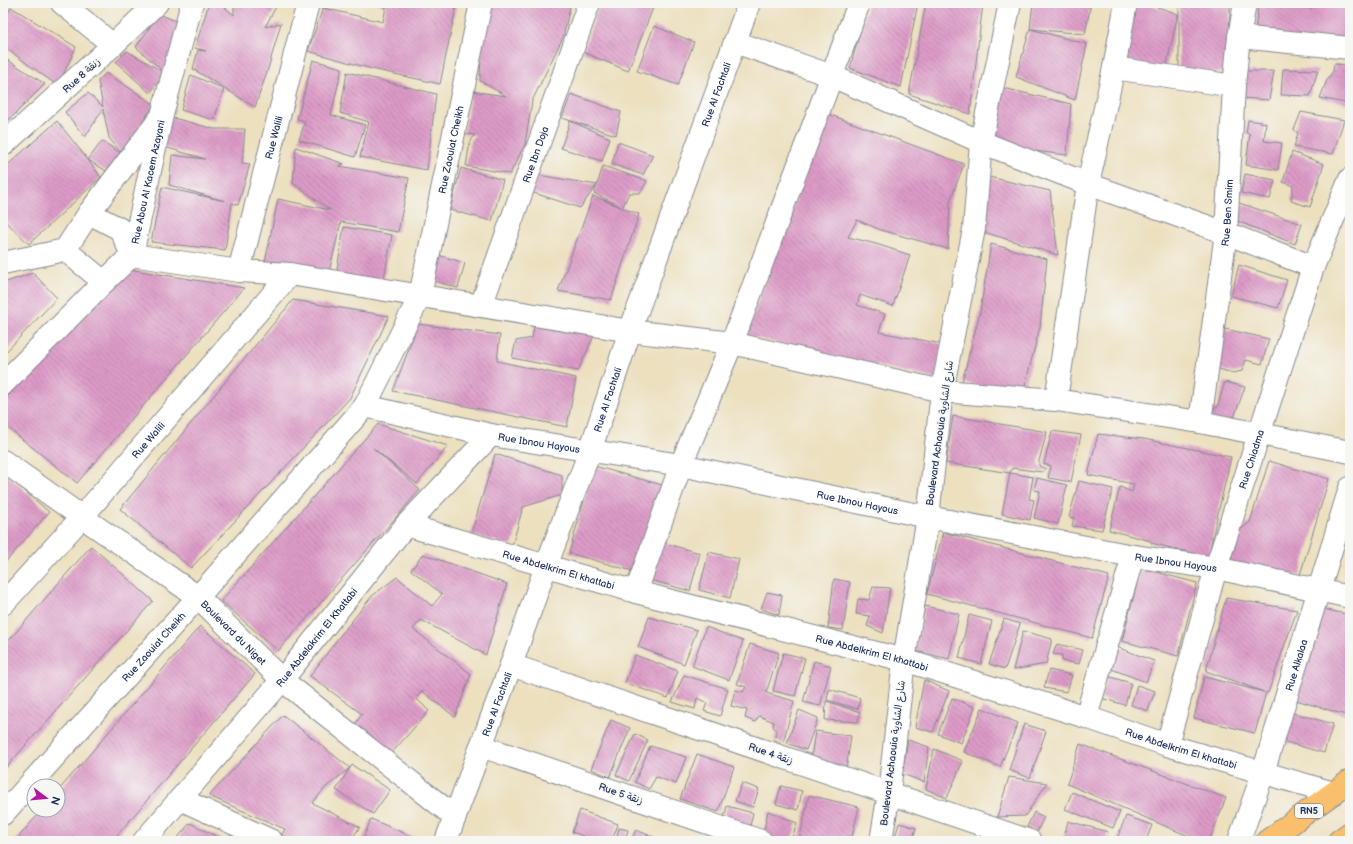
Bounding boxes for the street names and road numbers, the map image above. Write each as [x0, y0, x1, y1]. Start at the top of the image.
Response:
street label: Rue 8 زنقة [60, 56, 103, 96]
street label: Rue Al Fachtali [700, 61, 734, 129]
street label: Rue Zaouiat Cheikh [436, 104, 467, 195]
street label: Rue Walili [263, 115, 286, 161]
street label: Rue Abou Al Kacem Azayani [129, 119, 168, 246]
street label: Rue Ibn Doja [520, 125, 552, 185]
street label: Rue Ben Smim [1219, 179, 1236, 247]
street label: Boulevard Achaouia شارع الشاوية [924, 360, 957, 507]
street label: Rue Al Fachtali [592, 366, 624, 434]
street label: Rue Walili [130, 420, 168, 461]
street label: Rue Chiadma [1237, 428, 1267, 491]
street label: Rue Ibnou Hayous [497, 431, 581, 456]
street label: Rue Ibnou Hayous [815, 489, 899, 518]
street label: Rue Abdelkrim El khattabi [501, 548, 616, 592]
street label: Rue Ibnou Hayous [1134, 551, 1218, 575]
street label: Rue Abdelakrim El Khattabi [274, 586, 360, 690]
street label: Boulevard du Niget [198, 598, 268, 668]
street label: Rue Zaouiat Cheikh [120, 610, 189, 685]
street label: Rue Abdelkrim El khattabi [814, 633, 929, 674]
street label: Rue Alkalaa [1283, 638, 1311, 693]
street label: Rue Al Fachtali [480, 671, 515, 738]
street label: Boulevard Achaouia شارع الشاوية [878, 679, 909, 827]
street label: Rue Abdelkrim El khattabi [1124, 726, 1238, 772]
street label: Rue 4 زنقة [747, 741, 795, 767]
street label: Rue 5 زنقة [597, 781, 645, 807]
road number: RN5 [1295, 804, 1323, 818]

